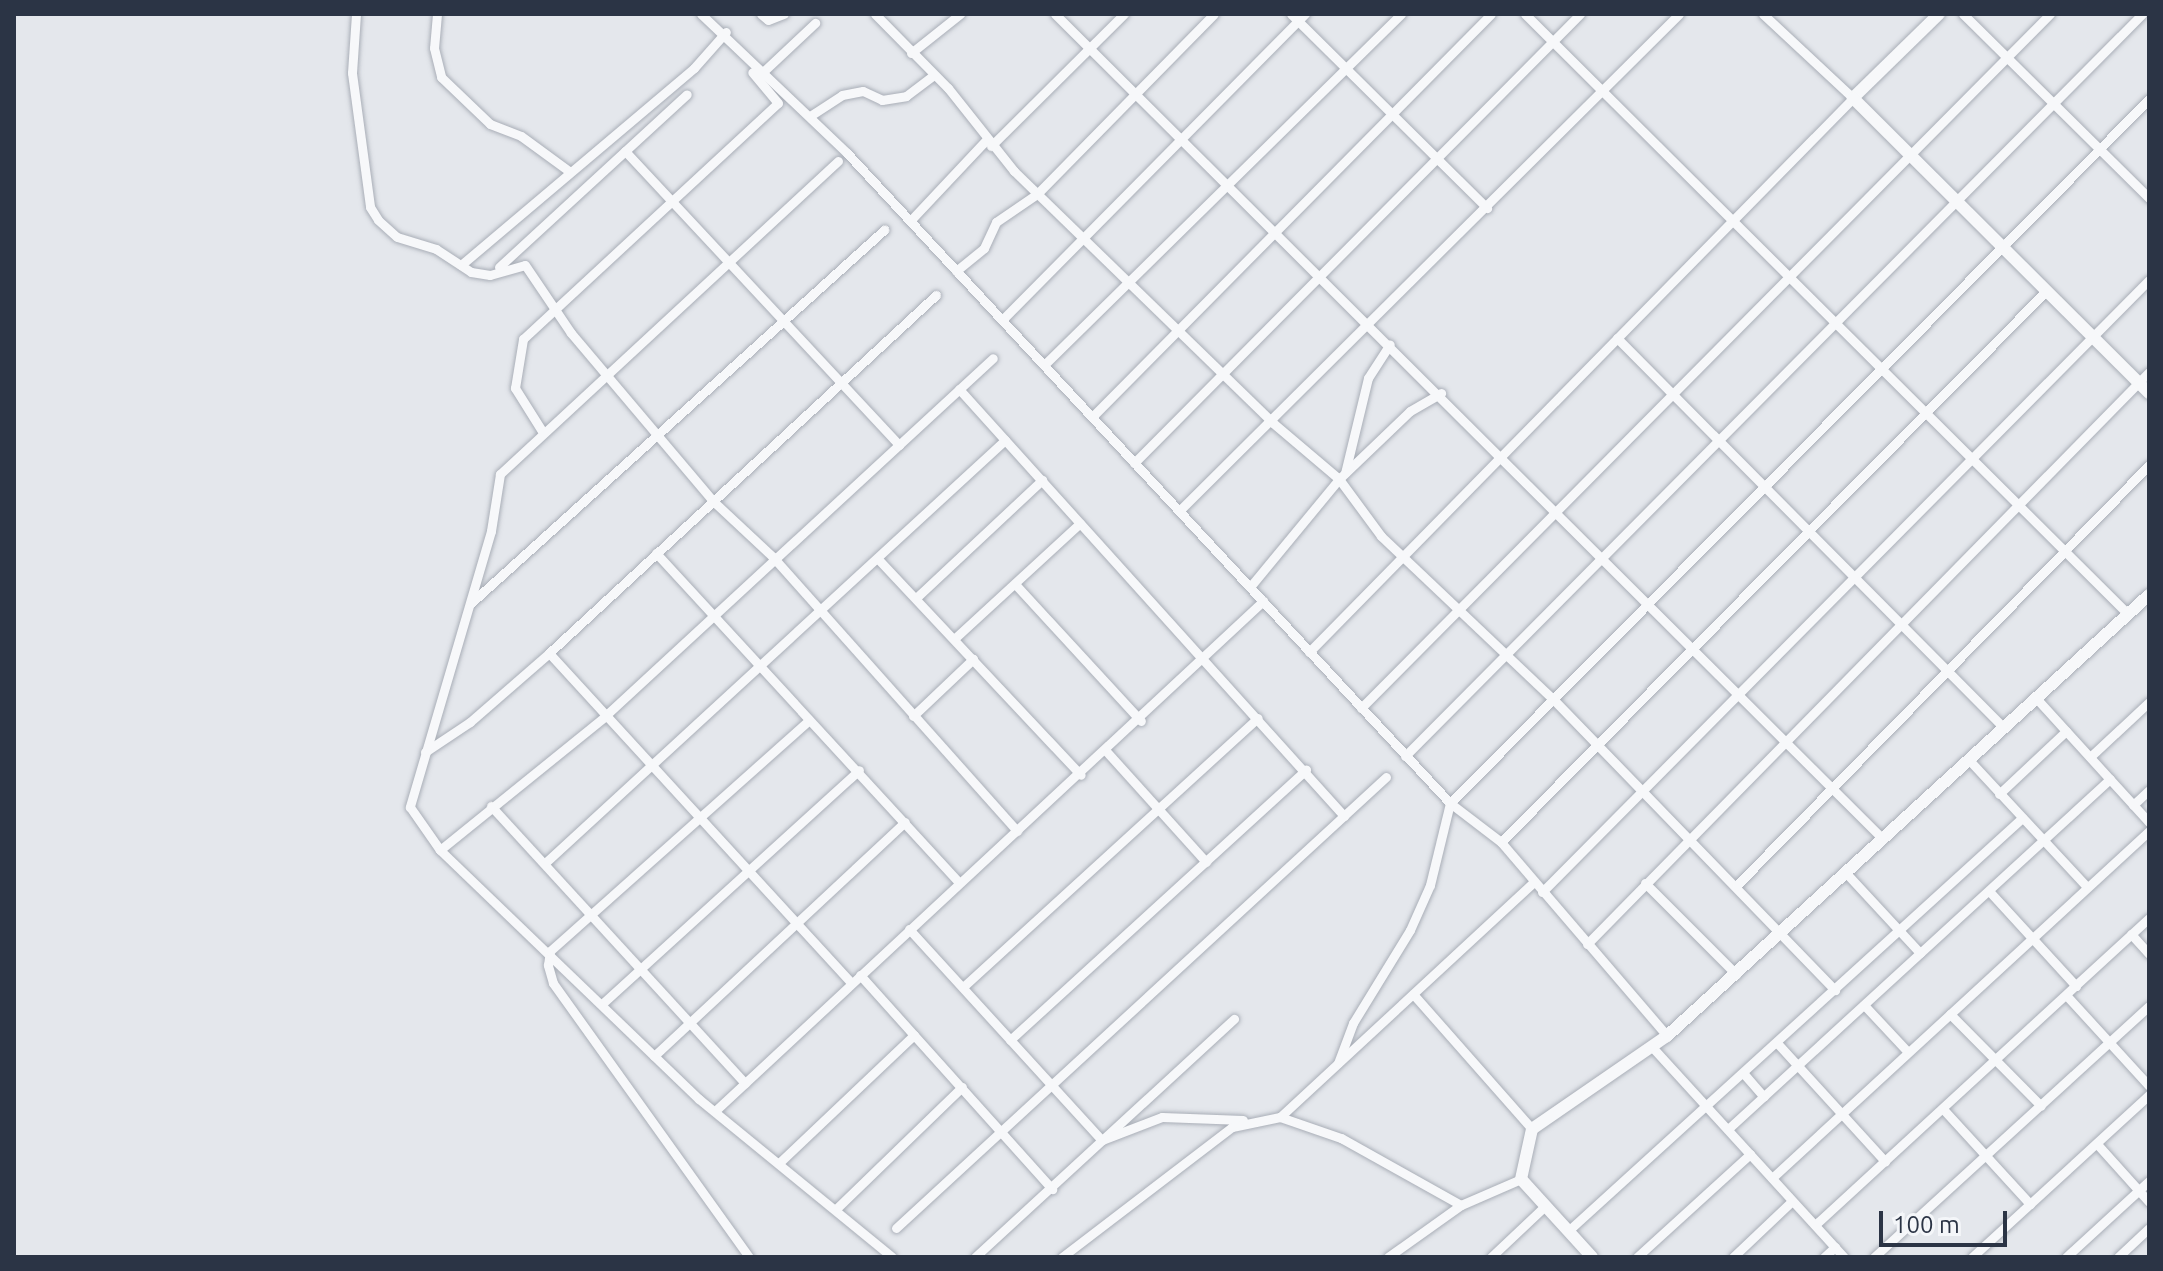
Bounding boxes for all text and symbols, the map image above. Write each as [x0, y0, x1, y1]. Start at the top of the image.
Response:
scale bar [1883, 1195, 2011, 1245]
text: 100 m [1893, 1211, 1960, 1238]

